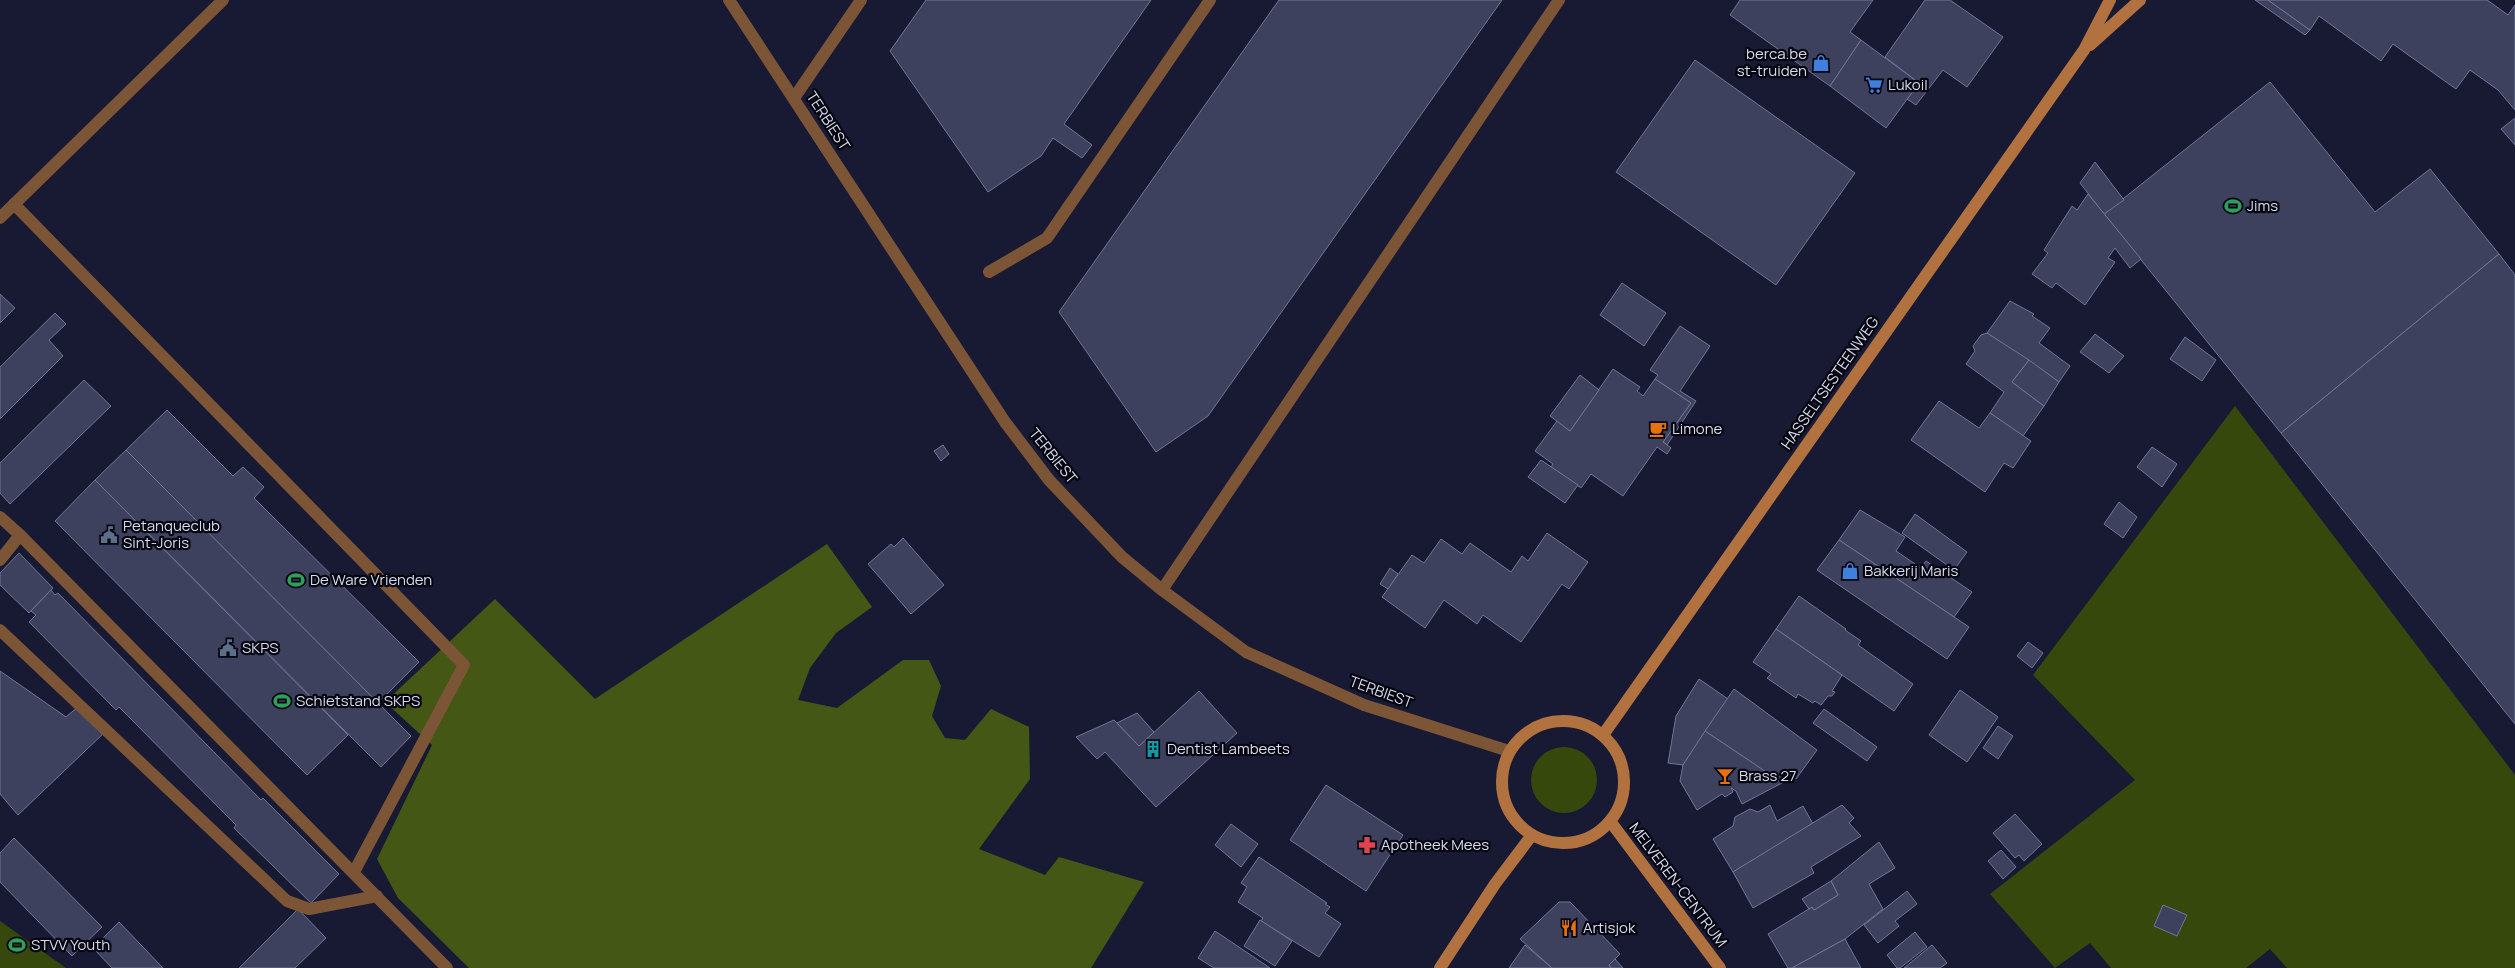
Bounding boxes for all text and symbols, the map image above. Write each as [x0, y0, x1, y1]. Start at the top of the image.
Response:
place label: berca.be st-truiden [1737, 43, 1807, 81]
shop icon: berca.be st-truiden [1811, 53, 1831, 73]
place label: Lukoil [1888, 74, 1928, 95]
supermarket icon: Lukoil [1864, 75, 1884, 95]
street label: TERBIEST [802, 87, 855, 154]
place label: Jims [2247, 195, 2278, 216]
sports icon: Jims [2223, 196, 2243, 216]
street label: HASSELTSESTEENWEG [1776, 312, 1884, 453]
place label: Limone [1672, 418, 1723, 439]
cafe icon: Limone [1648, 419, 1668, 439]
street label: TERBIEST [1024, 423, 1082, 488]
place label: Petanqueclub Sint-Joris [123, 515, 220, 553]
public building icon: Petanqueclub Sint-Joris [99, 525, 119, 545]
place label: Bakkerij Maris [1864, 560, 1959, 581]
shop icon: Bakkerij Maris [1840, 561, 1860, 581]
place label: De Ware Vrienden [310, 569, 432, 590]
sports icon: De Ware Vrienden [286, 570, 306, 590]
place label: SKPS [242, 637, 278, 658]
public building icon: SKPS [218, 638, 238, 658]
street label: TERBIEST [1347, 670, 1416, 713]
place label: Schietstand SKPS [296, 690, 420, 711]
sports icon: Schietstand SKPS [272, 691, 292, 711]
place label: Dentist Lambeets [1167, 738, 1290, 759]
building icon: Dentist Lambeets [1143, 739, 1163, 759]
place label: Brass 27 [1739, 765, 1796, 786]
bar icon: Brass 27 [1715, 766, 1735, 786]
street label: MELVEREN-CENTRUM [1625, 818, 1732, 951]
place label: Apotheek Mees [1381, 834, 1489, 855]
pharmacy icon: Apotheek Mees [1357, 835, 1377, 855]
place label: Artisjok [1583, 917, 1636, 938]
restaurant icon: Artisjok [1559, 918, 1579, 938]
place label: STVV Youth [31, 934, 110, 955]
sports icon: STVV Youth [7, 935, 27, 955]

